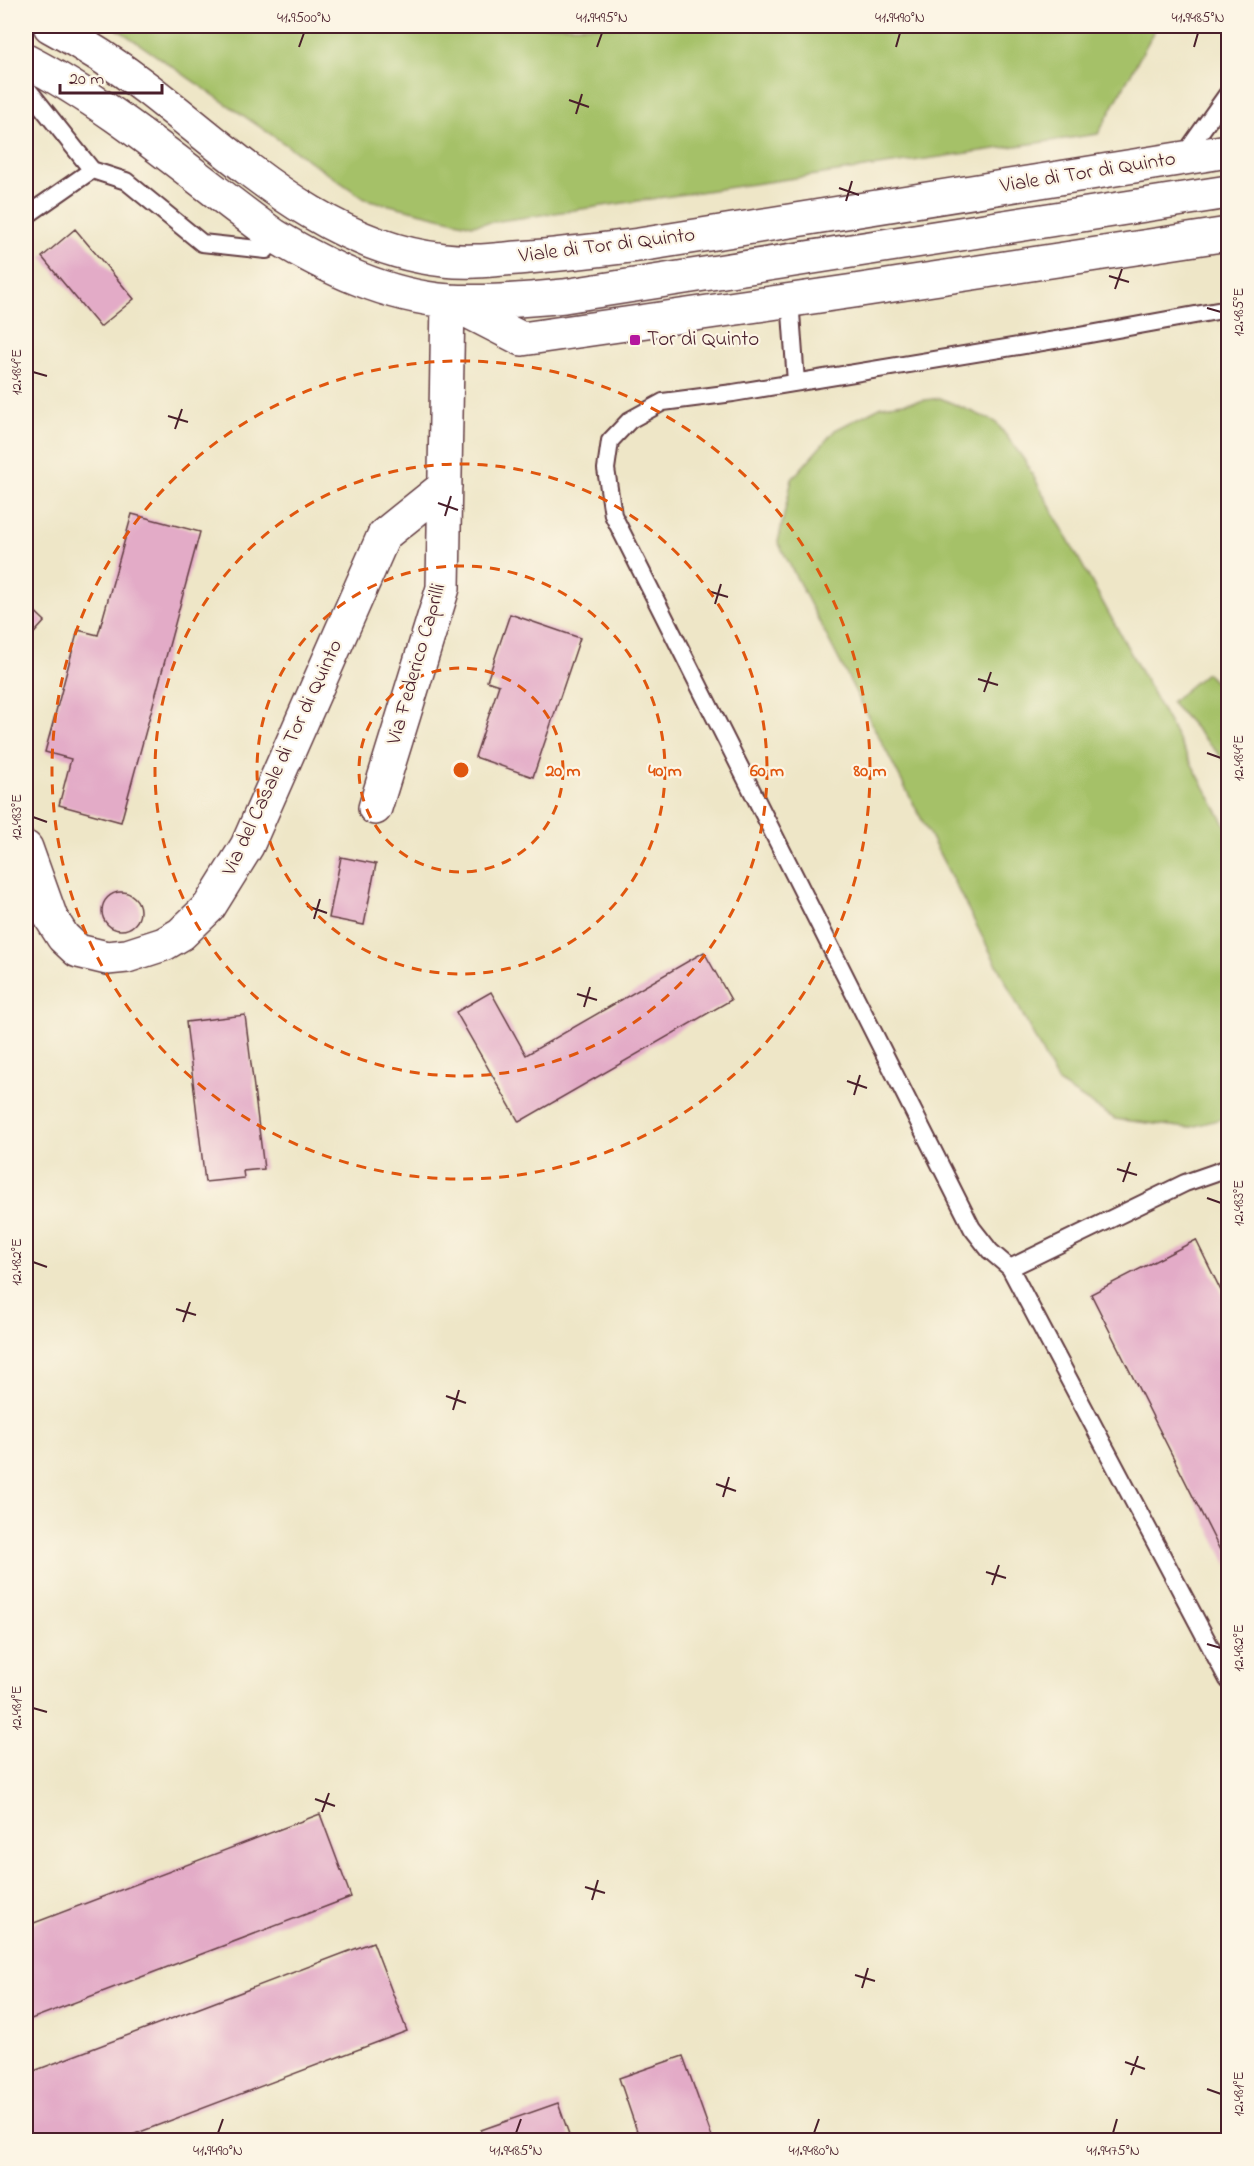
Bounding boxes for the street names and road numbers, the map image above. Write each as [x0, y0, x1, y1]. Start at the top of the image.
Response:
street label: Viale di Tor di Quinto [997, 144, 1178, 202]
street label: Viale di Tor di Quinto [516, 220, 697, 272]
street label: Via Federico Caprilli [379, 580, 454, 749]
street label: Via del Casale di Tor di Quinto [215, 635, 351, 882]

